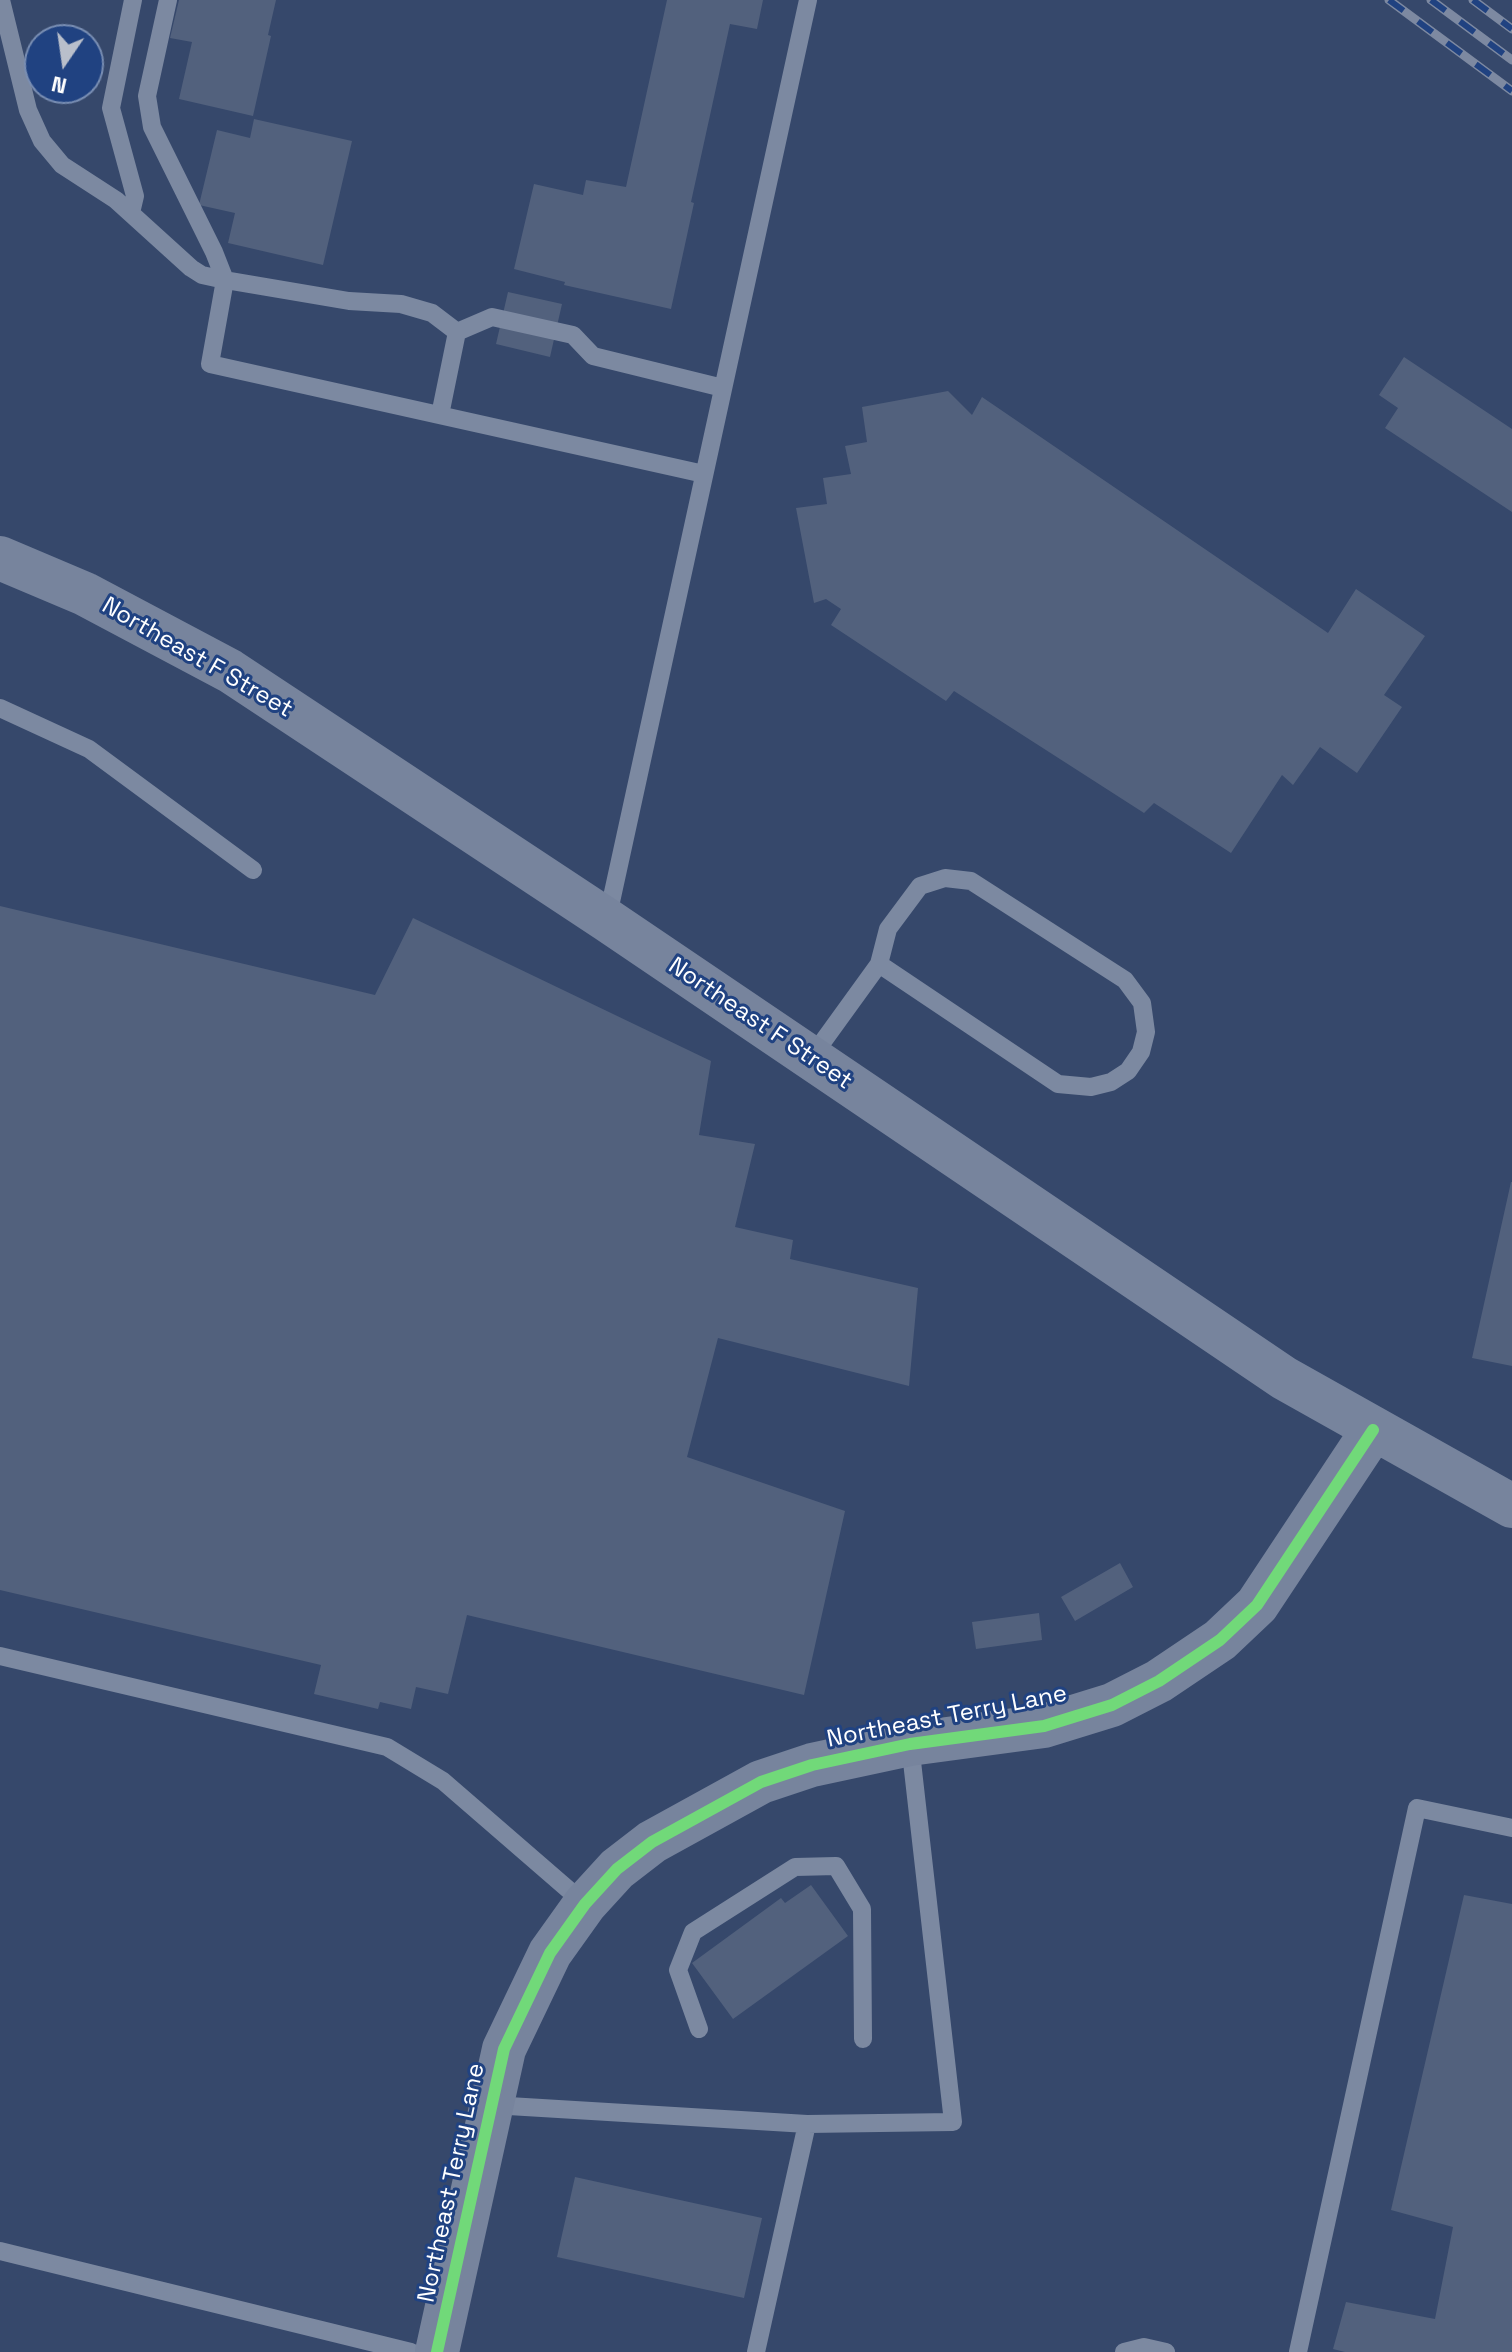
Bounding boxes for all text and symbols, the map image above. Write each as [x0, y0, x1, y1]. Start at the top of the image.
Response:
north arrow [24, 24, 104, 104]
text: N [49, 70, 69, 101]
street label: Northeast F Street [96, 592, 298, 724]
street label: Northeast F Street [663, 952, 857, 1096]
street label: Northeast Terry Lane [825, 1680, 1069, 1754]
street label: Northeast Terry Lane [413, 2061, 491, 2305]

